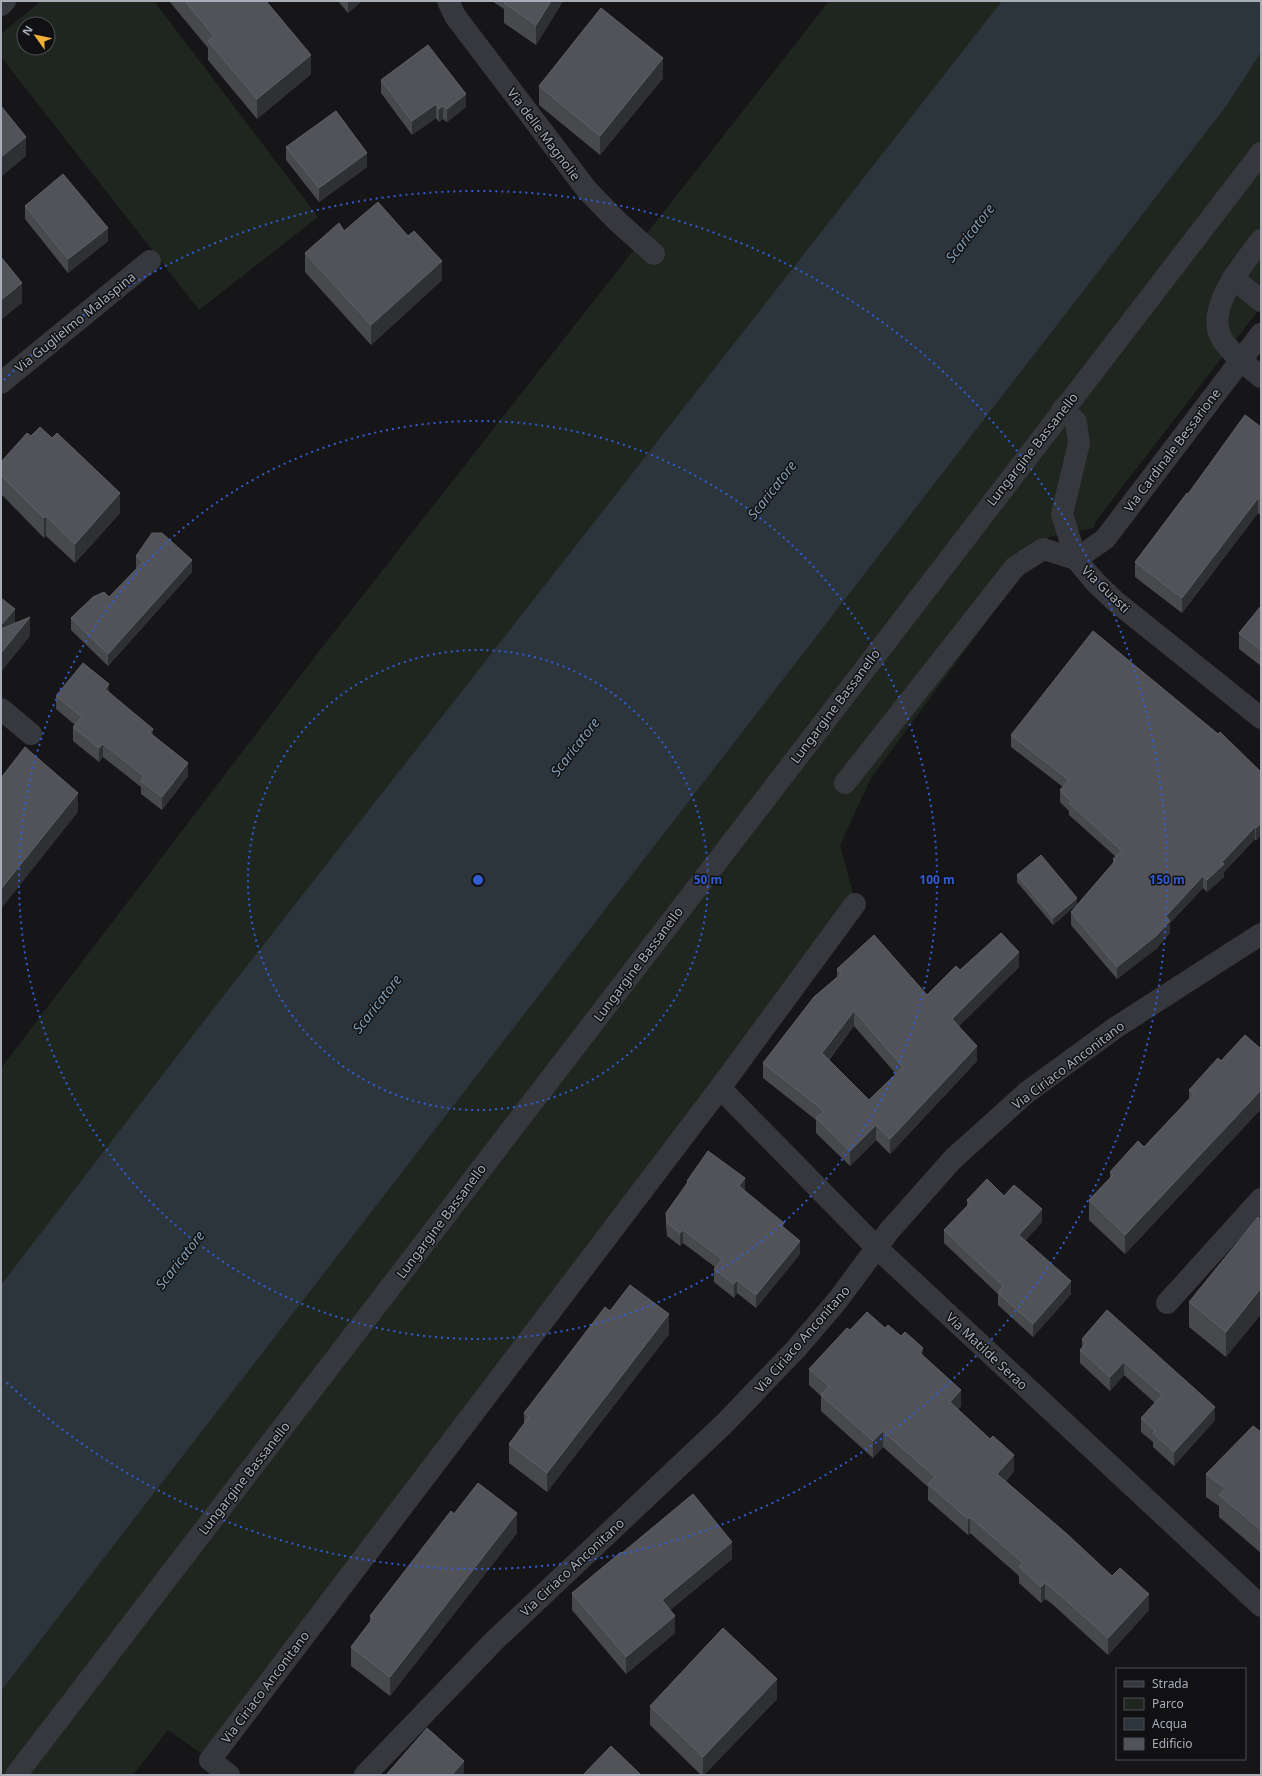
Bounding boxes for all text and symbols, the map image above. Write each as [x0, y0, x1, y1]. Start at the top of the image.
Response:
north arrow [16, 16, 56, 56]
text: N [18, 22, 36, 38]
street label: Via delle Magnolie [503, 84, 585, 184]
water label: Scaricatore [941, 199, 999, 266]
street label: Via Guglielmo Malaspina [11, 268, 139, 376]
street label: Via Cardinale Bessarione [1119, 384, 1225, 516]
street label: Lungargine Bassanello [982, 389, 1082, 509]
water label: Scaricatore [743, 456, 801, 523]
street label: Via Guasti [1078, 561, 1134, 617]
street label: Lungargine Bassanello [786, 645, 884, 767]
water label: Scaricatore [546, 713, 604, 780]
text: 50 m [694, 871, 722, 888]
text: 100 m [919, 871, 955, 888]
text: 150 m [1149, 871, 1185, 888]
centre of rings [471, 873, 485, 887]
street label: Lungargine Bassanello [589, 903, 687, 1025]
water label: Scaricatore [348, 970, 406, 1037]
street label: Via Ciriaco Anconitano [1008, 1017, 1128, 1113]
street label: Lungargine Bassanello [392, 1160, 490, 1282]
water label: Scaricatore [151, 1226, 209, 1293]
street label: Via Ciriaco Anconitano [750, 1281, 854, 1396]
street label: Via Matilde Serao [942, 1308, 1032, 1394]
street label: Lungargine Bassanello [194, 1418, 294, 1538]
street label: Via Ciriaco Anconitano [516, 1514, 628, 1620]
street label: Via Ciriaco Anconitano [217, 1627, 313, 1747]
legend [1116, 1668, 1246, 1760]
text: Strada [1152, 1675, 1188, 1692]
text: Parco [1152, 1695, 1184, 1712]
text: Acqua [1152, 1715, 1187, 1732]
text: Edificio [1152, 1735, 1193, 1752]

